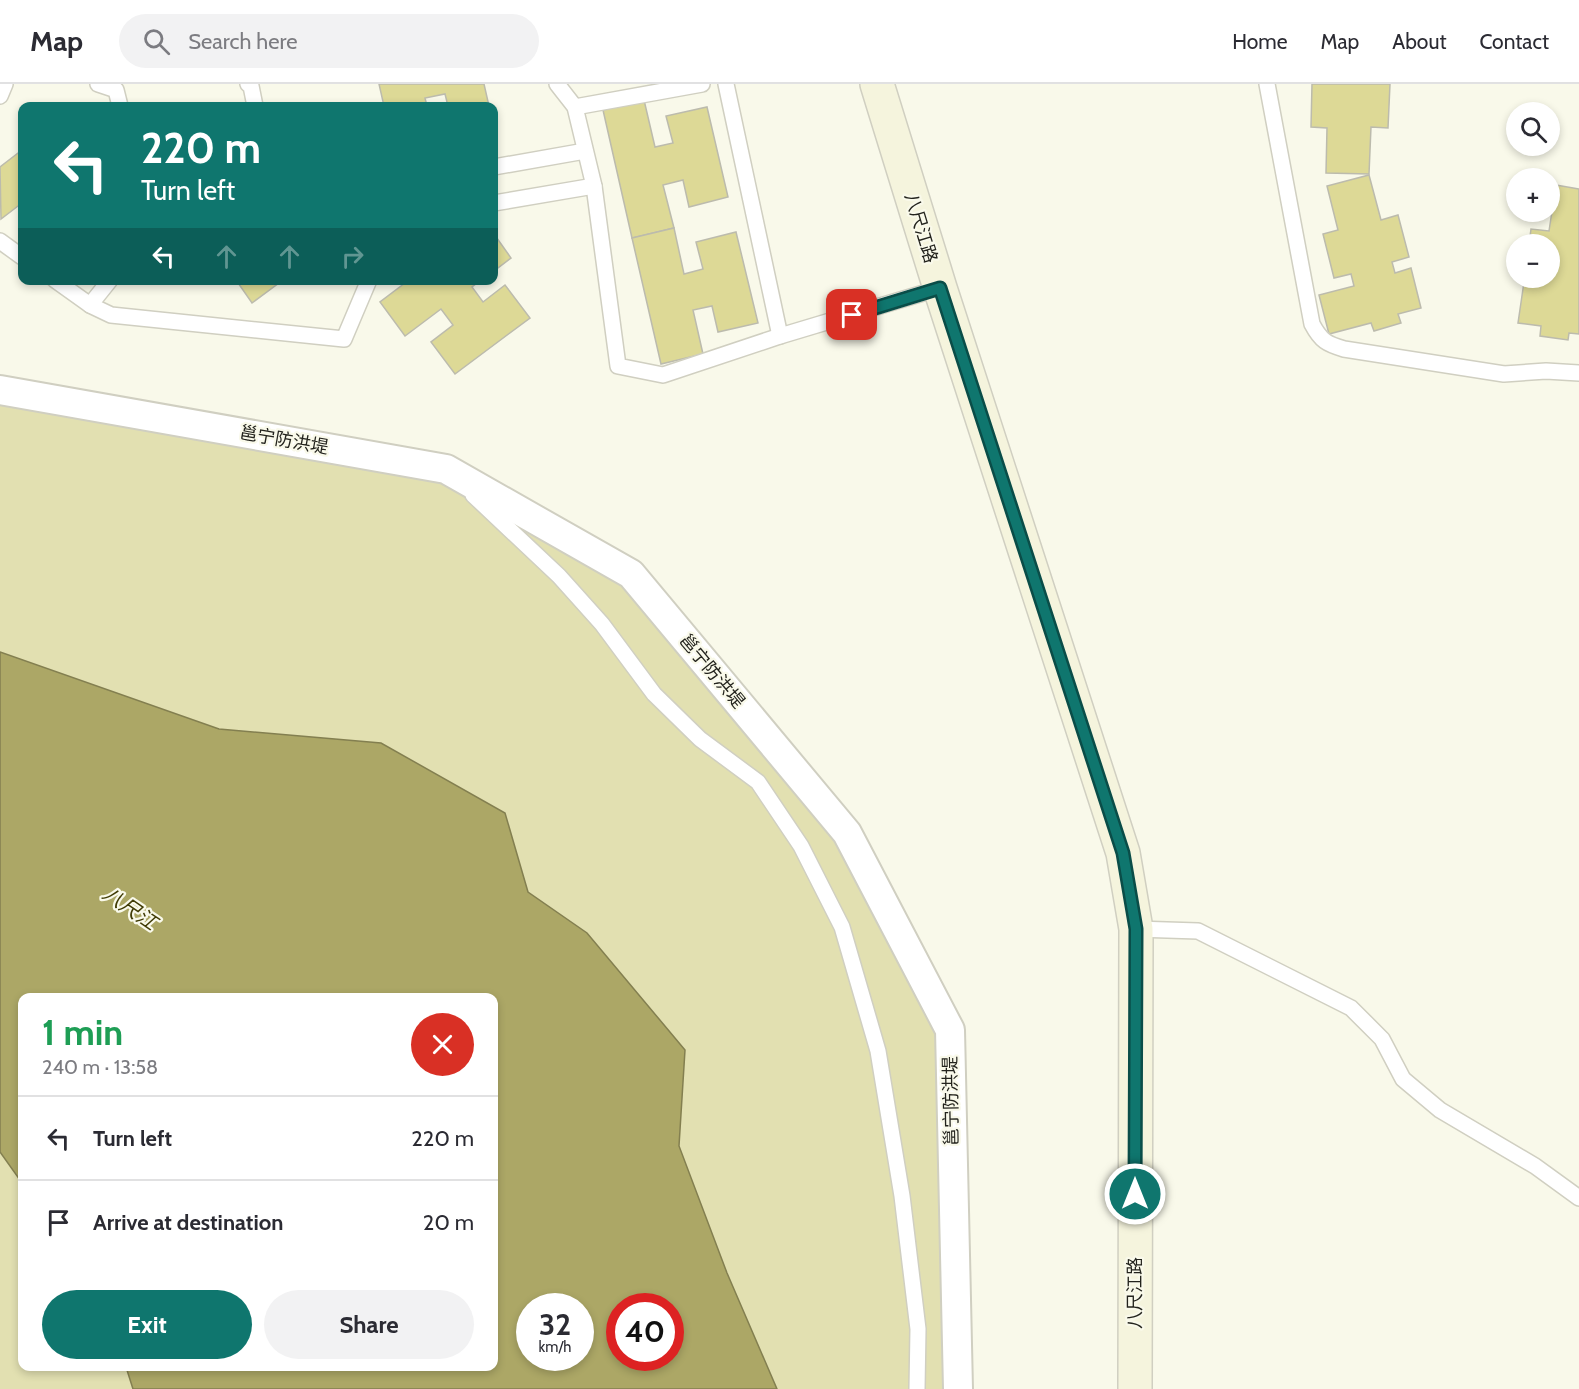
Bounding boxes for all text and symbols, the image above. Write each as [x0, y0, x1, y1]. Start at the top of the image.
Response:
search box [119, 14, 539, 68]
text: Map [30, 24, 83, 58]
icon: search [140, 25, 173, 58]
text: Search here [188, 28, 297, 55]
text: Home [1232, 29, 1288, 54]
text: Map [1321, 29, 1359, 54]
text: About [1392, 29, 1446, 54]
text: Contact [1479, 29, 1549, 54]
map controls [1506, 102, 1560, 288]
button: search [1506, 102, 1560, 156]
text: 220 m [141, 122, 261, 174]
icon: left [42, 126, 120, 204]
button: + [1506, 168, 1560, 222]
text: Turn left [141, 174, 235, 207]
street label: 八尺江路 [900, 190, 942, 266]
button: − [1506, 234, 1560, 288]
icon: left [147, 240, 180, 273]
icon: ahead [210, 240, 243, 273]
icon: ahead [273, 240, 306, 273]
icon: right [336, 240, 369, 273]
pin [826, 289, 877, 340]
icon: arrive [835, 298, 868, 331]
street label: 邕宁防洪堤 [238, 421, 330, 459]
street label: 邕宁防洪堤 [675, 629, 749, 713]
water label: 八尺江 [98, 881, 163, 936]
text: 1 min [42, 1010, 123, 1054]
button: close [411, 1013, 474, 1076]
text: 240 m · 13:58 [42, 1055, 158, 1079]
street label: 邕宁防洪堤 [939, 1056, 963, 1146]
icon: left [42, 1122, 75, 1155]
text: Turn left [93, 1125, 172, 1152]
text: 220 m [411, 1125, 474, 1152]
position arrow [1103, 1162, 1167, 1226]
icon: arrive [42, 1206, 75, 1239]
text: Arrive at destination [93, 1209, 283, 1236]
text: 20 m [423, 1209, 474, 1236]
street label: 八尺江路 [1124, 1257, 1146, 1329]
button: Exit [42, 1290, 252, 1359]
button: Share [264, 1290, 474, 1359]
speed limit sign: 40 [606, 1293, 684, 1371]
text: 32 [539, 1306, 571, 1343]
text: km/h [539, 1338, 571, 1356]

